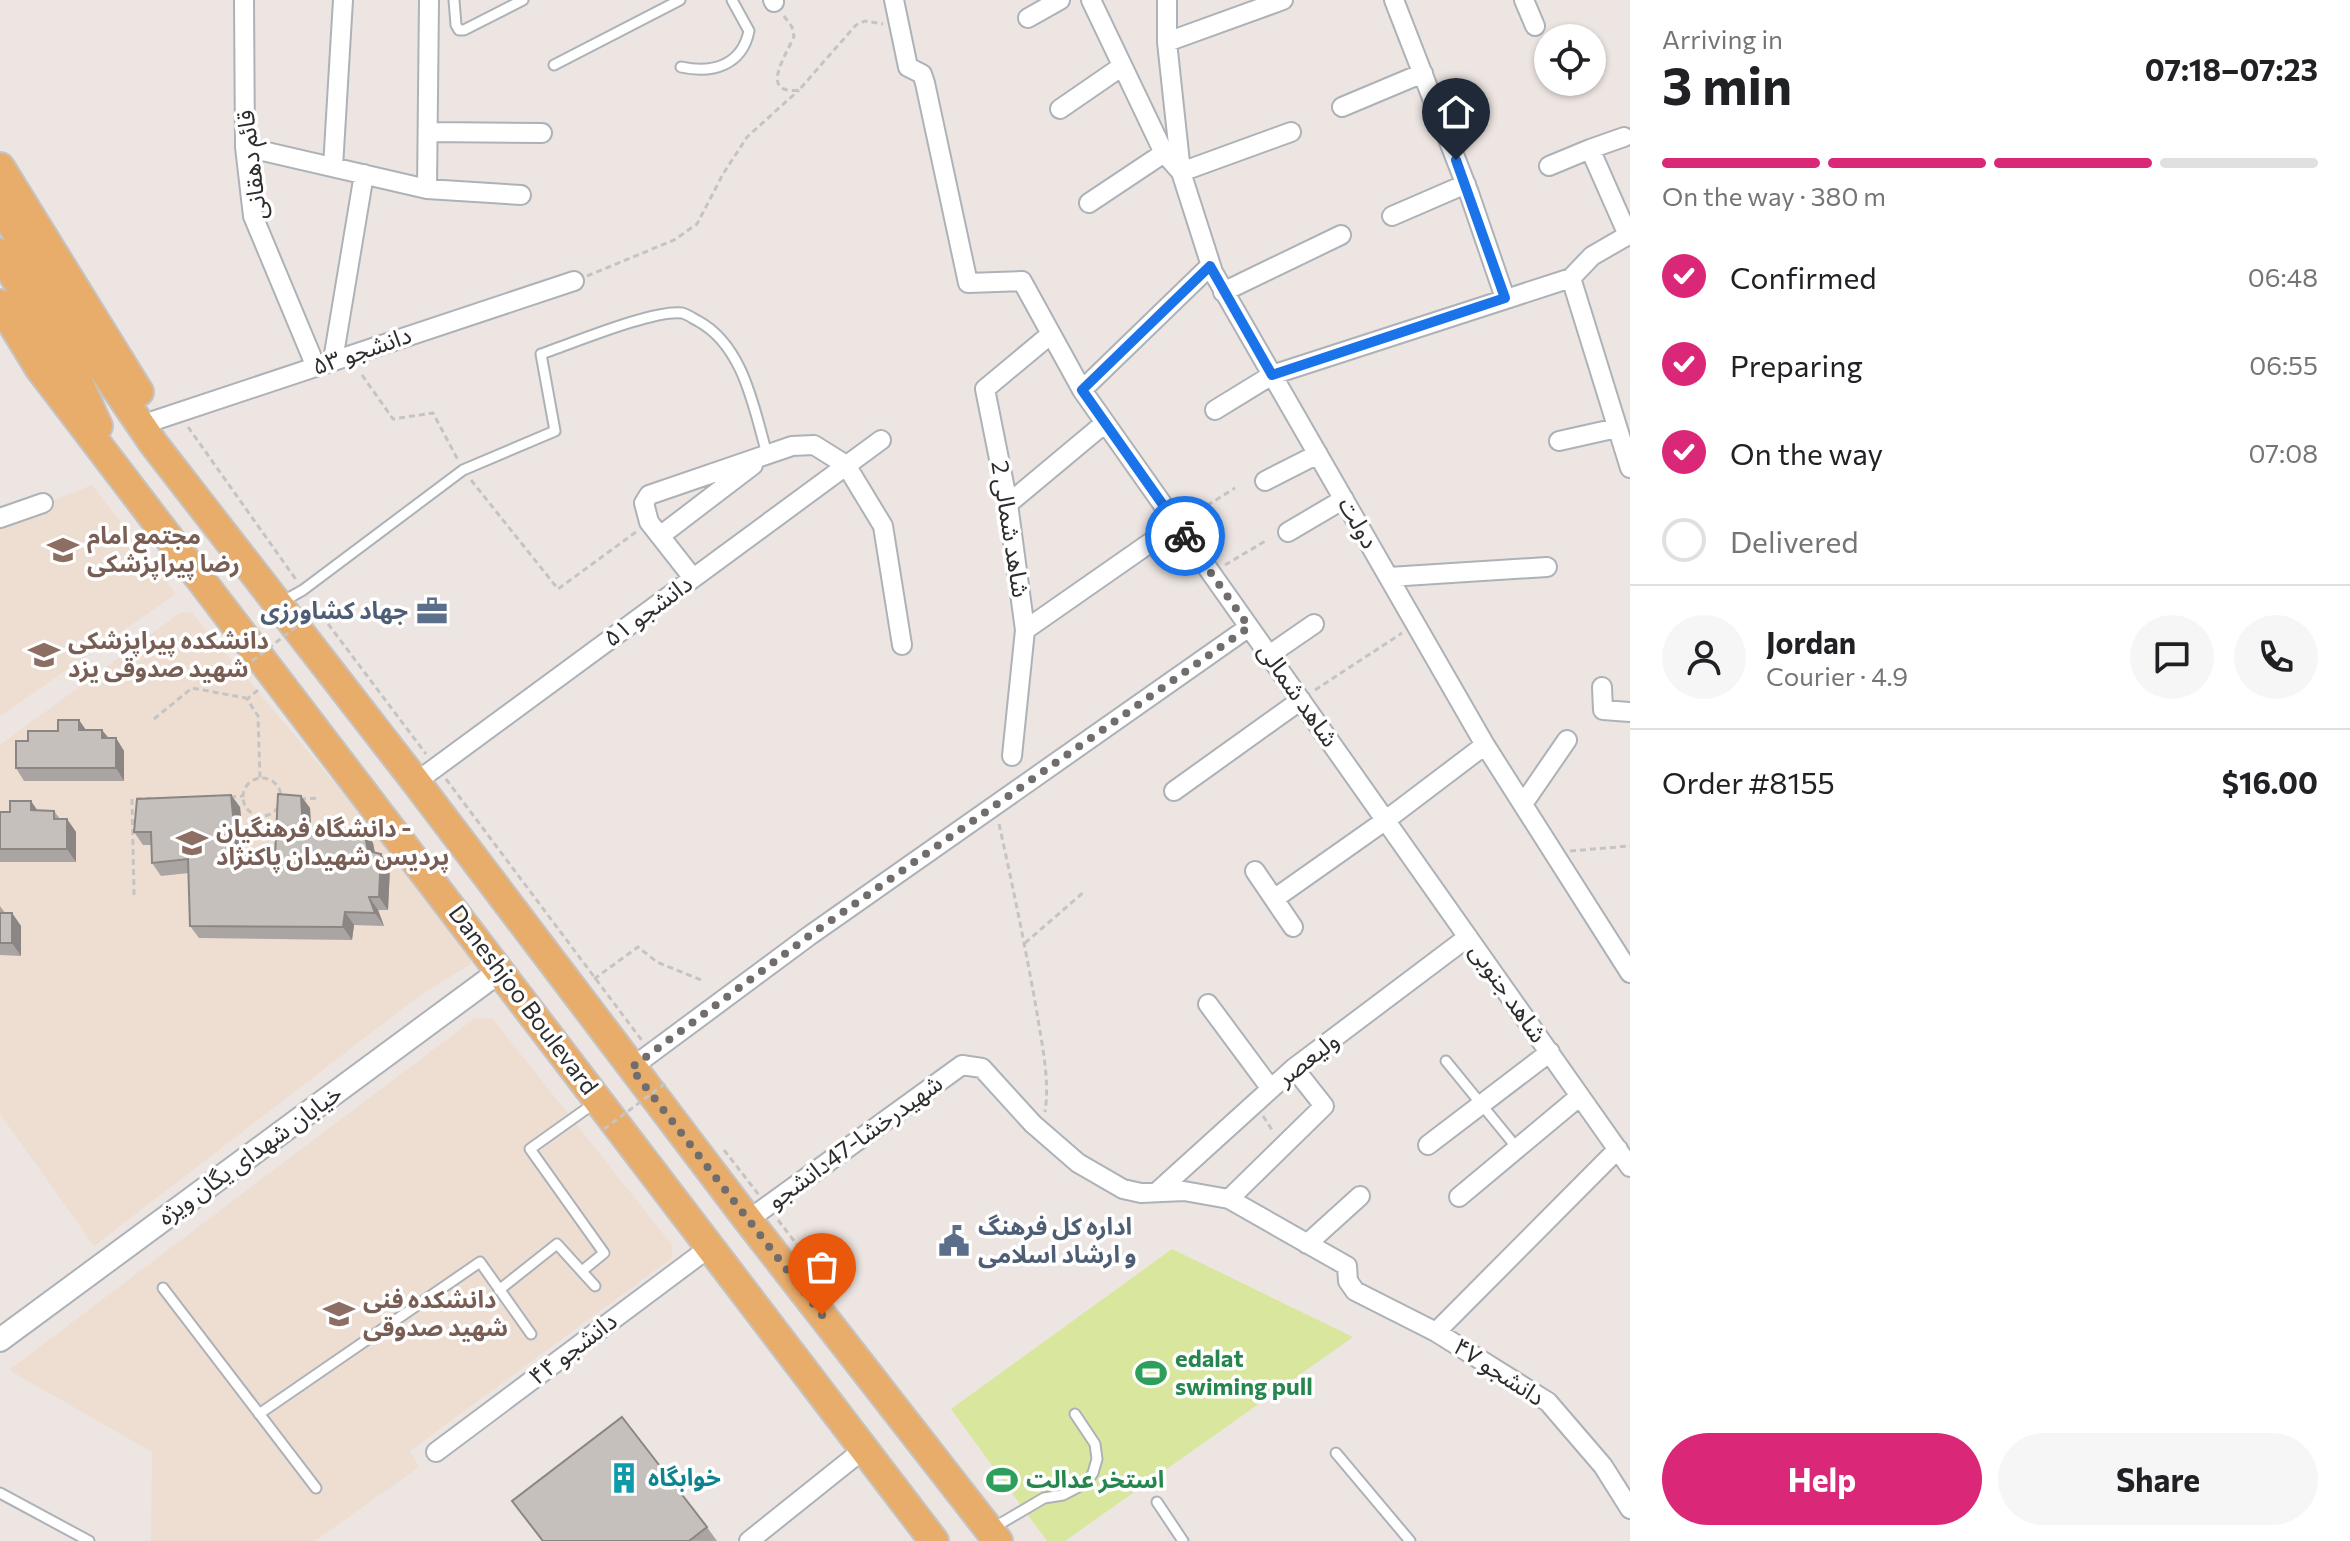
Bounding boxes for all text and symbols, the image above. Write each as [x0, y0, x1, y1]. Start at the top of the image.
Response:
text: Arriving in [1662, 23, 1783, 54]
map controls [1534, 24, 1606, 96]
button: locate [1534, 24, 1606, 96]
text: 07:18–07:23 [2145, 50, 2318, 87]
text: 3 min [1662, 52, 1792, 116]
pin [1422, 78, 1490, 160]
icon: home [1434, 90, 1478, 134]
street label: قائم دهقانی [229, 108, 276, 222]
text: On the way · 380 m [1662, 180, 1886, 211]
icon: check [1662, 254, 1706, 298]
text: Confirmed [1730, 258, 1877, 295]
text: 06:48 [2248, 261, 2318, 292]
street label: دانشجو ۵۳ [308, 319, 415, 381]
icon: check [1662, 342, 1706, 386]
text: Preparing [1730, 346, 1863, 383]
text: 06:55 [2249, 349, 2318, 380]
icon: check [1662, 430, 1706, 474]
text: On the way [1730, 434, 1883, 471]
text: 07:08 [2249, 437, 2318, 468]
street label: شاهد شمالی 2 [986, 458, 1037, 599]
street label: دولت [1332, 491, 1386, 554]
courier [1145, 496, 1225, 576]
icon: bike [1163, 514, 1207, 558]
place label: مجتمع امام رضا پیراپزشکی [87, 520, 240, 580]
text: Delivered [1730, 522, 1859, 559]
school or university icon: مجتمع امام رضا پیراپزشکی [46, 533, 80, 567]
street label: دانشجو ۵۱ [597, 568, 698, 653]
office icon: جهاد کشاورزی [415, 594, 449, 628]
place label: جهاد کشاورزی [260, 595, 408, 625]
button: person [1662, 615, 1746, 699]
button: chat [2130, 615, 2214, 699]
button: phone [2234, 615, 2318, 699]
text: Jordan [1766, 623, 1856, 660]
place label: دانشکده پیراپزشکی شهید صدوقی یزد [68, 625, 269, 683]
street label: شاهد شمالی [1253, 636, 1346, 752]
school or university icon: دانشکده پیراپزشکی شهید صدوقی یزد [27, 638, 61, 672]
text: Courier · 4.9 [1766, 660, 1908, 691]
text: Order #8155 [1662, 763, 1835, 800]
text: $16.00 [2222, 763, 2318, 800]
place label: دانشگاه فرهنگیان - پردیس شهیدان پاکنژاد [216, 813, 449, 873]
school or university icon: دانشگاه فرهنگیان - پردیس شهیدان پاکنژاد [175, 826, 209, 860]
street label: Daneshjoo Boulevard [443, 899, 605, 1100]
street label: شاهد جنوبی [1464, 937, 1554, 1048]
street label: ولیعصر [1269, 1025, 1344, 1092]
street label: شهیدرخشا-47دانشجو [761, 1067, 948, 1215]
street label: خیابان شهدای یگان ویژه [151, 1077, 347, 1231]
place label: اداره کل فرهنگ و ارشاد اسلامی [978, 1211, 1136, 1269]
public building icon: اداره کل فرهنگ و ارشاد اسلامی [937, 1224, 971, 1258]
pin [788, 1233, 856, 1315]
icon: bag [800, 1245, 844, 1289]
place label: دانشکده فنی شهید صدوقی [363, 1284, 508, 1342]
school or university icon: دانشکده فنی شهید صدوقی [322, 1297, 356, 1331]
street label: دانشجو ۴۴ [522, 1305, 622, 1391]
street label: دانشجو ۴۷ [1448, 1331, 1551, 1412]
place label: edalat swiming pull [1175, 1343, 1313, 1400]
sports icon: edalat swiming pull [1134, 1356, 1168, 1390]
button: Help [1662, 1433, 1982, 1525]
button: Share [1998, 1433, 2318, 1525]
building icon: خوابگاه [607, 1461, 641, 1495]
place label: خوابگاه [648, 1462, 721, 1492]
sports icon: استخر عدالت [985, 1463, 1019, 1497]
place label: استخر عدالت [1026, 1464, 1164, 1494]

